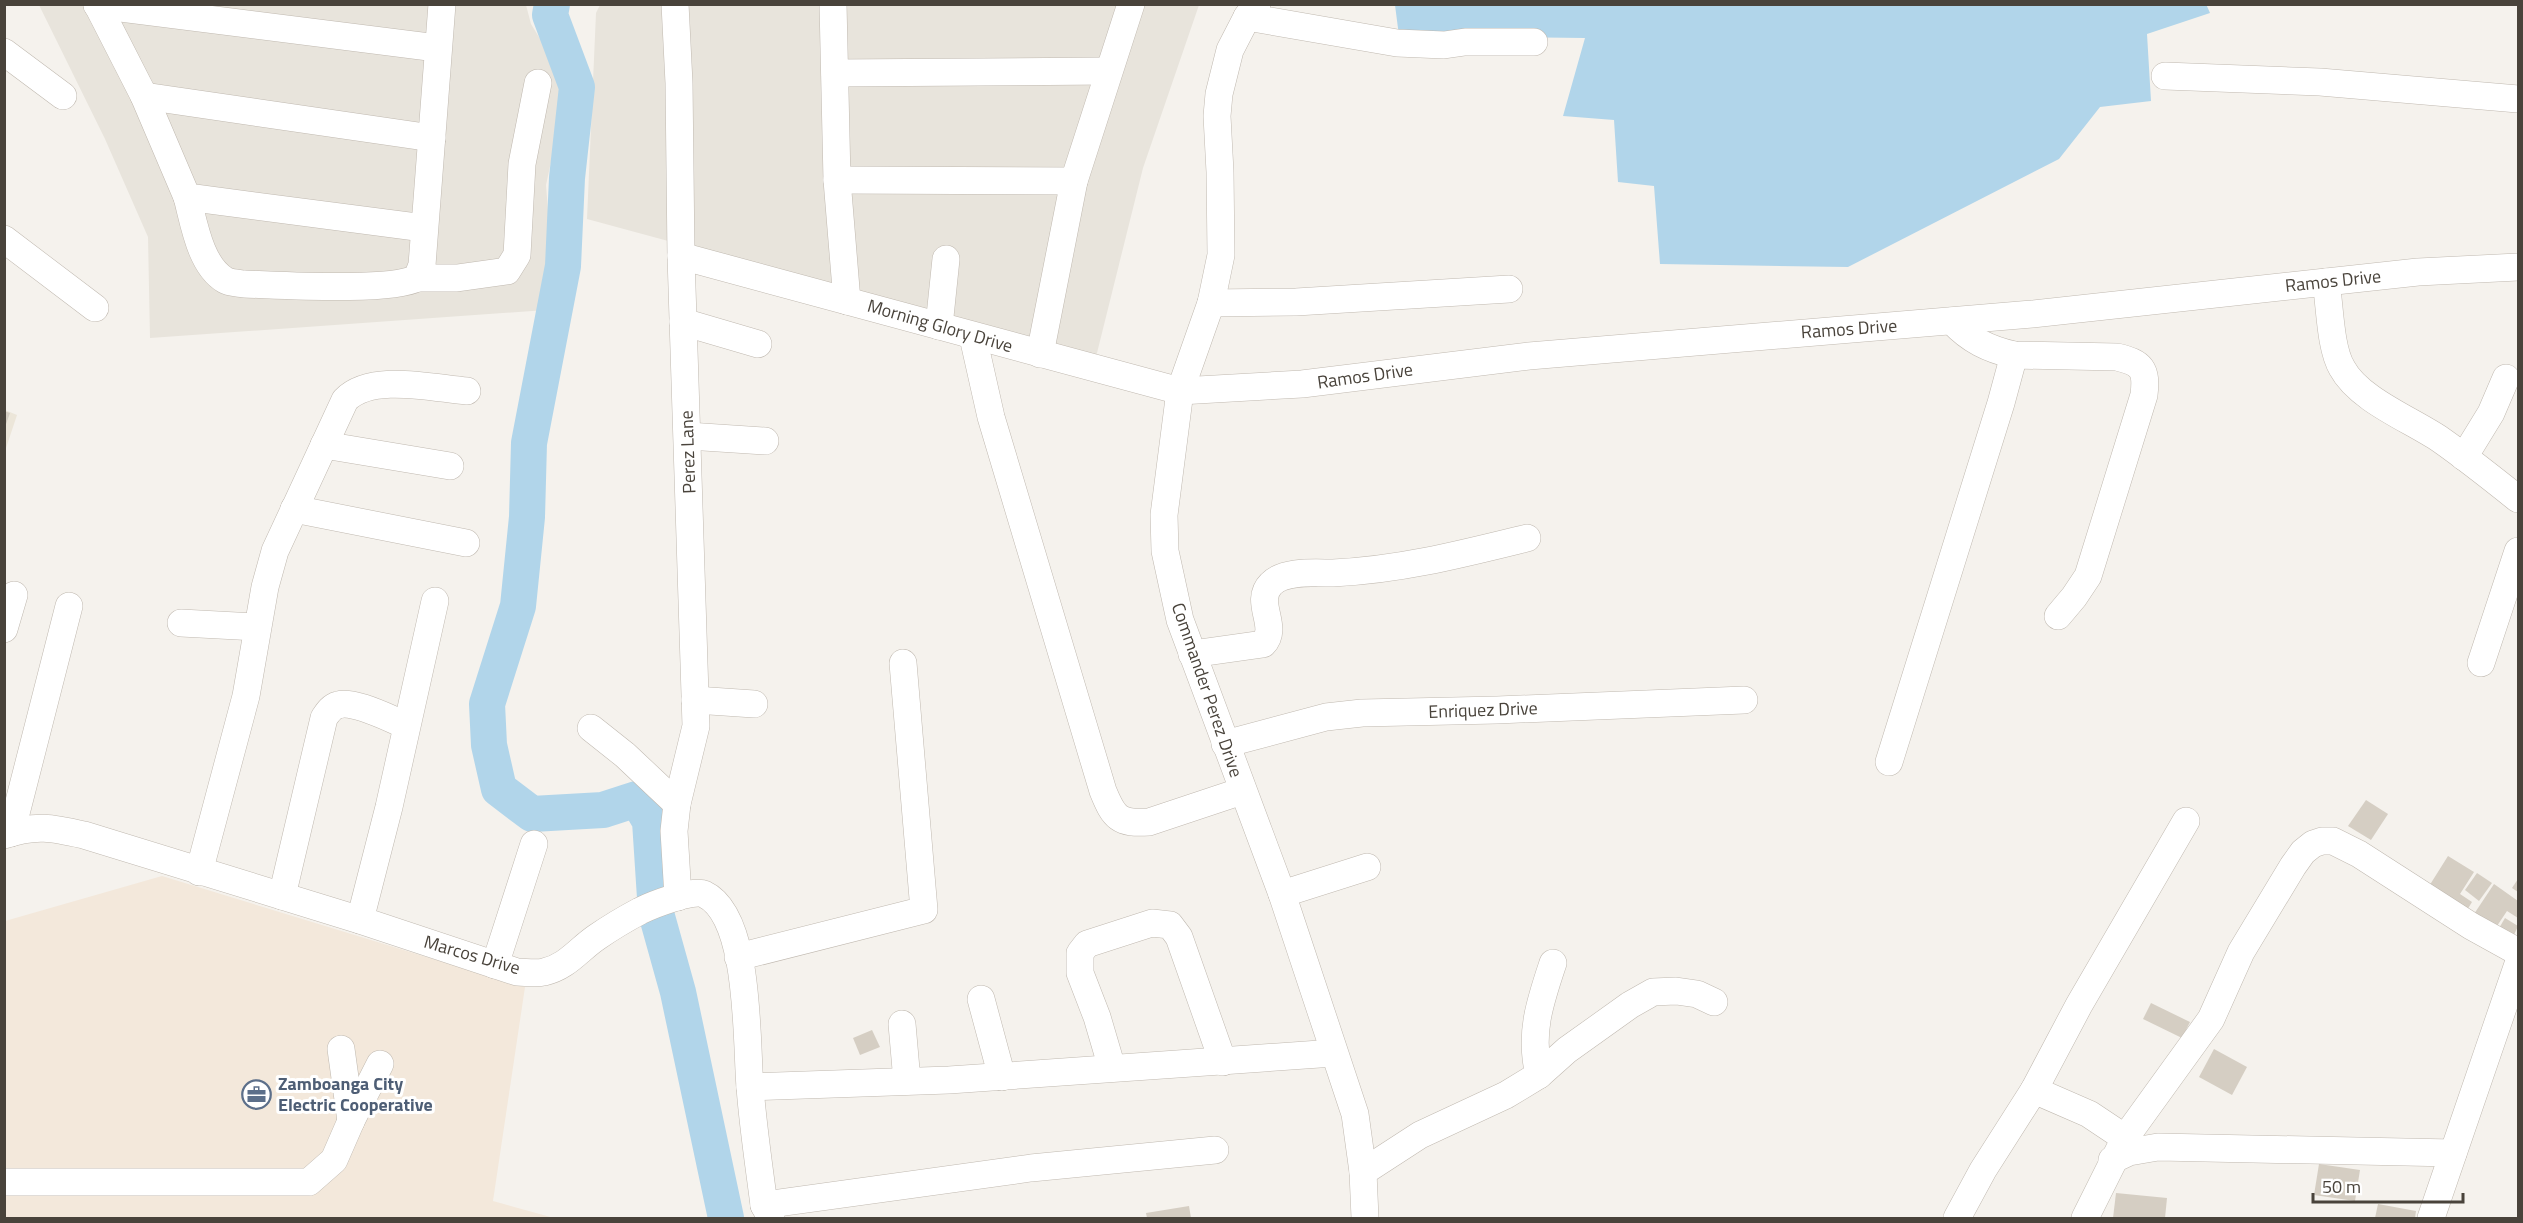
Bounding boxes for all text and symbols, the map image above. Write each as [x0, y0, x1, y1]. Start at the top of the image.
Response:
street label: Ramos Drive [2284, 262, 2382, 299]
street label: Morning Glory Drive [864, 292, 1016, 359]
street label: Ramos Drive [1800, 312, 1898, 345]
street label: Ramos Drive [1315, 355, 1415, 396]
street label: Perez Lane [673, 410, 702, 494]
street label: Commander Perez Drive [1165, 599, 1250, 781]
street label: Enriquez Drive [1428, 694, 1538, 725]
street label: Marcos Drive [421, 928, 524, 981]
place label: Zamboanga City Electric Cooperative [278, 1070, 433, 1118]
office icon: Zamboanga City Electric Cooperative [241, 1078, 273, 1110]
scale bar [2313, 1166, 2463, 1204]
text: 50 m [2322, 1173, 2361, 1200]

